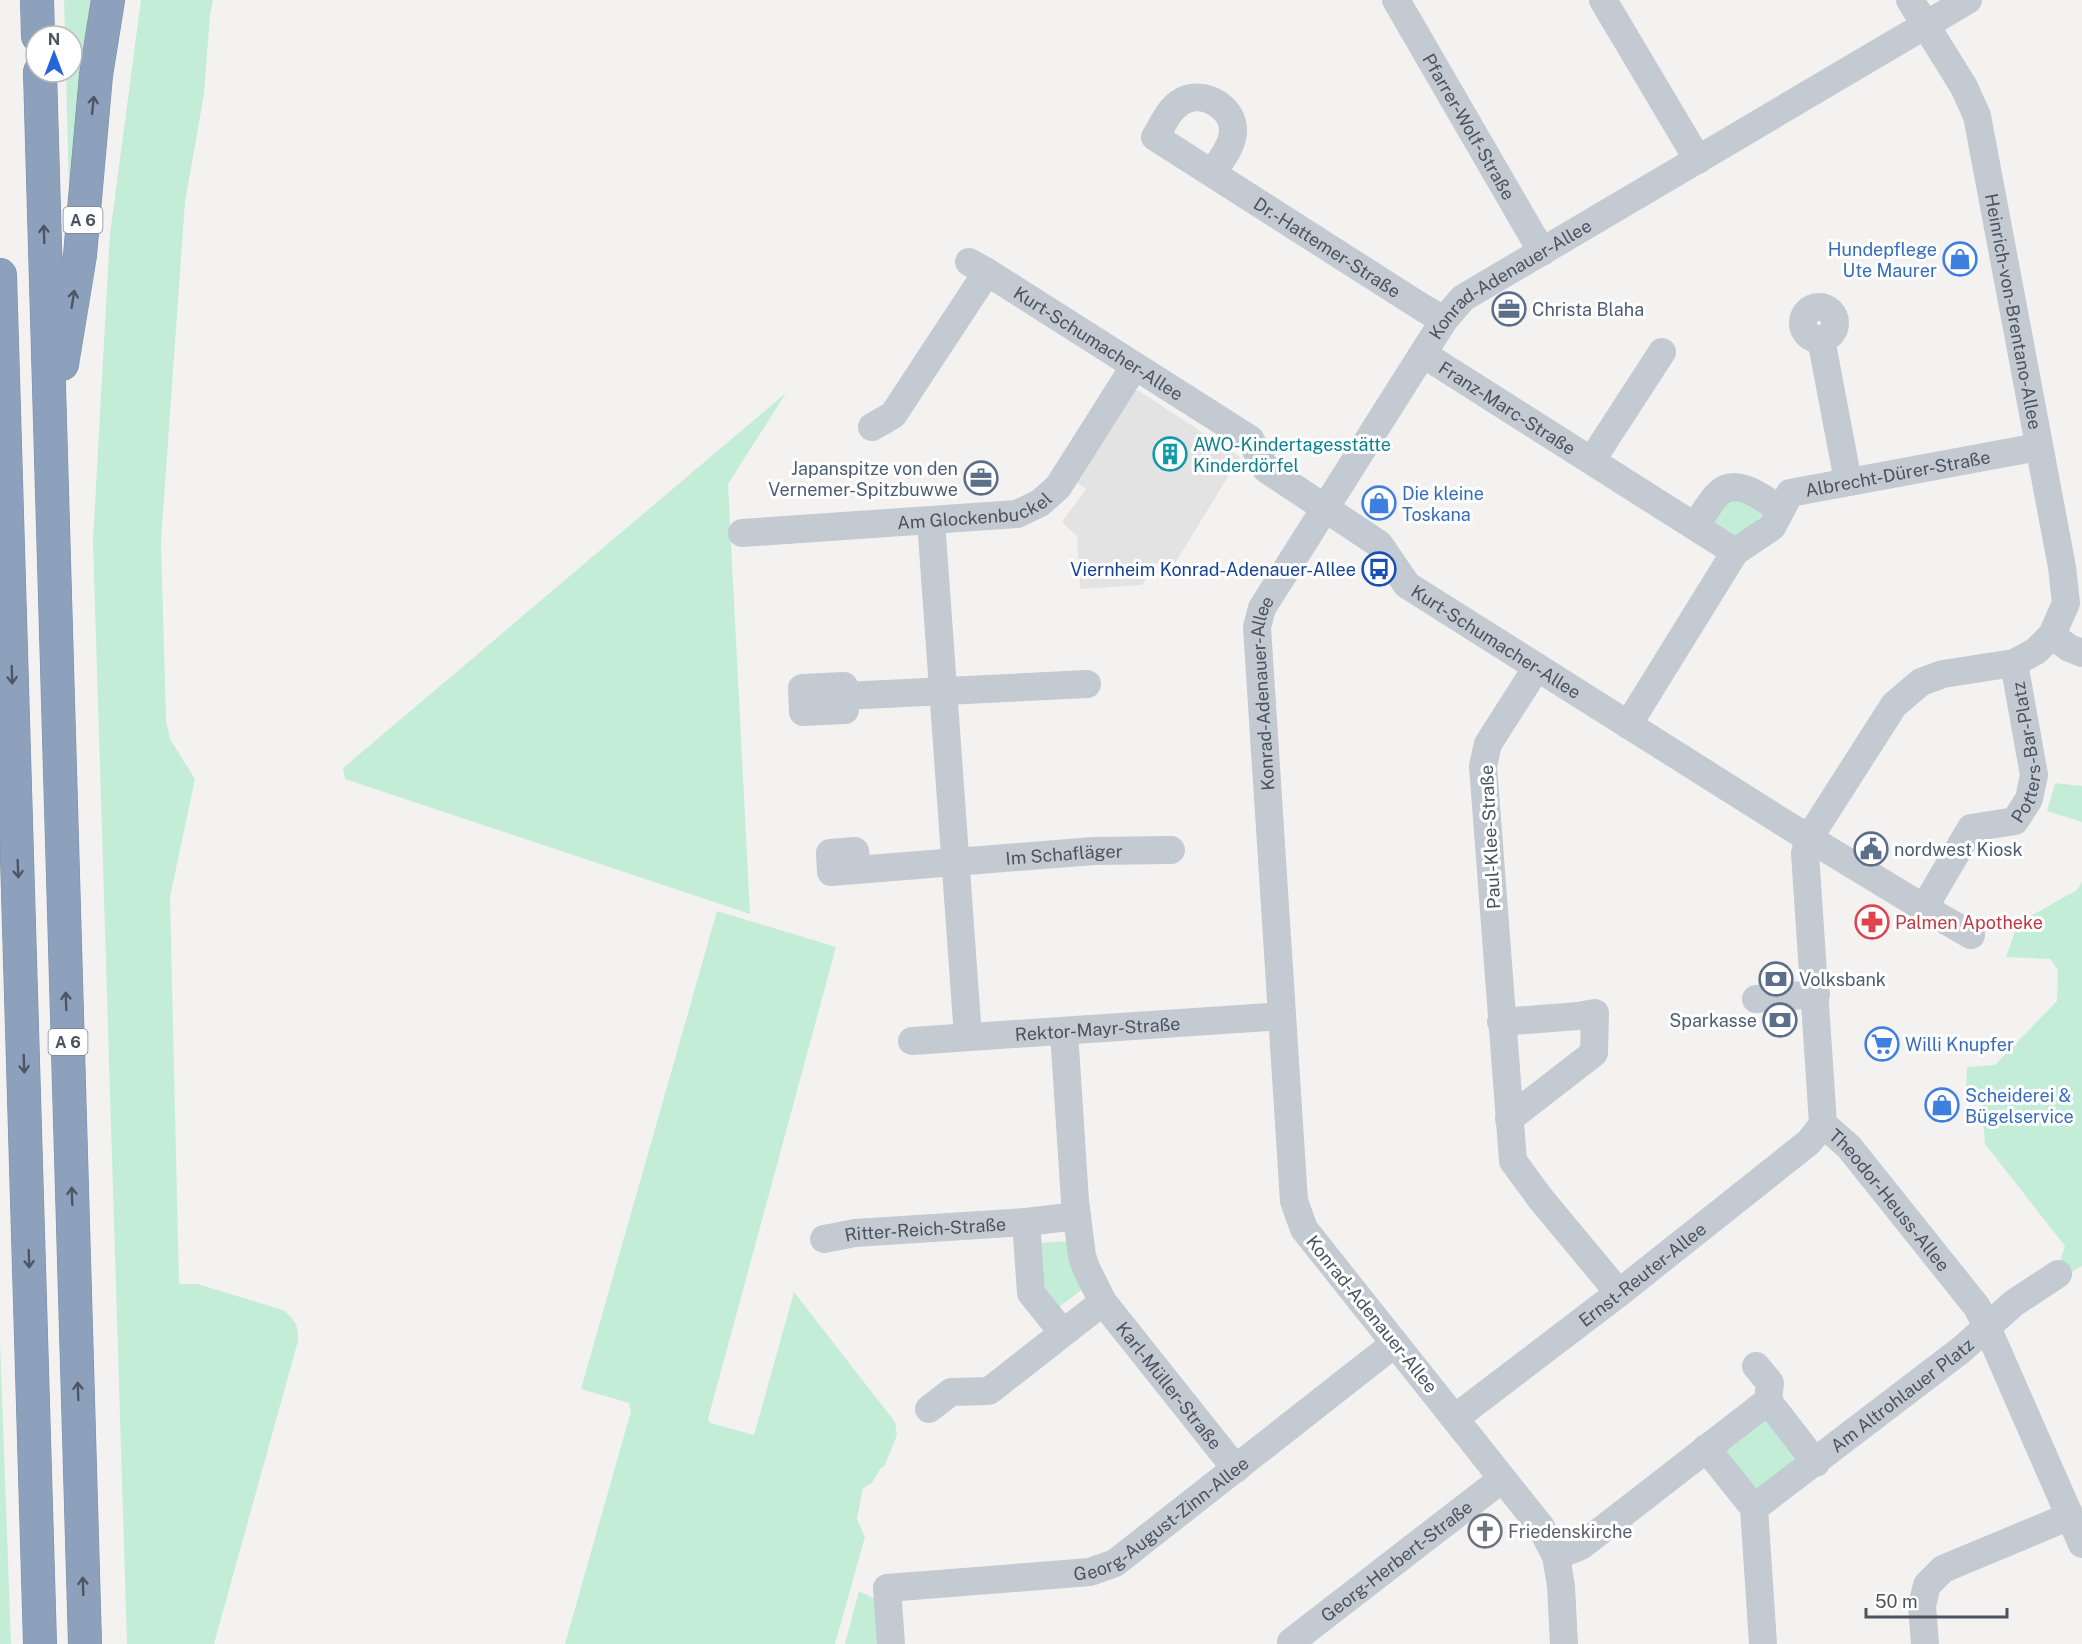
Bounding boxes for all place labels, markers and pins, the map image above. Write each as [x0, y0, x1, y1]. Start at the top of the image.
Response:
place label: Hundepflege Ute Maurer [1828, 239, 1937, 281]
shop icon: Hundepflege Ute Maurer [1942, 241, 1978, 277]
office icon: Christa Blaha [1491, 291, 1527, 327]
place label: Christa Blaha [1532, 299, 1644, 320]
place label: AWO-Kindertagesstätte Kinderdörfel [1193, 434, 1391, 476]
building icon: AWO-Kindertagesstätte Kinderdörfel [1152, 436, 1188, 472]
place label: Japanspitze von den Vernemer-Spitzbuwwe [768, 458, 958, 500]
office icon: Japanspitze von den Vernemer-Spitzbuwwe [963, 460, 999, 496]
place label: Die kleine Toskana [1402, 483, 1484, 525]
shop icon: Die kleine Toskana [1361, 485, 1397, 521]
bus stop icon: Viernheim Konrad-Adenauer-Allee [1361, 551, 1397, 587]
place label: Viernheim Konrad-Adenauer-Allee [1070, 559, 1356, 580]
public building icon: nordwest Kiosk [1853, 831, 1889, 867]
place label: nordwest Kiosk [1894, 839, 2023, 860]
pharmacy icon: Palmen Apotheke [1854, 904, 1890, 940]
place label: Palmen Apotheke [1895, 912, 2043, 933]
bank icon: Volksbank [1758, 961, 1794, 997]
place label: Volksbank [1799, 969, 1886, 990]
bank icon: Sparkasse [1762, 1002, 1798, 1038]
place label: Sparkasse [1669, 1010, 1757, 1031]
supermarket icon: Willi Knupfer [1864, 1026, 1900, 1062]
place label: Willi Knupfer [1905, 1034, 2014, 1055]
place label: Scheiderei & Bügelservice [1965, 1085, 2074, 1127]
shop icon: Scheiderei & Bügelservice [1924, 1087, 1960, 1123]
church icon: Friedenskirche [1467, 1513, 1503, 1549]
place label: Friedenskirche [1508, 1521, 1633, 1542]

